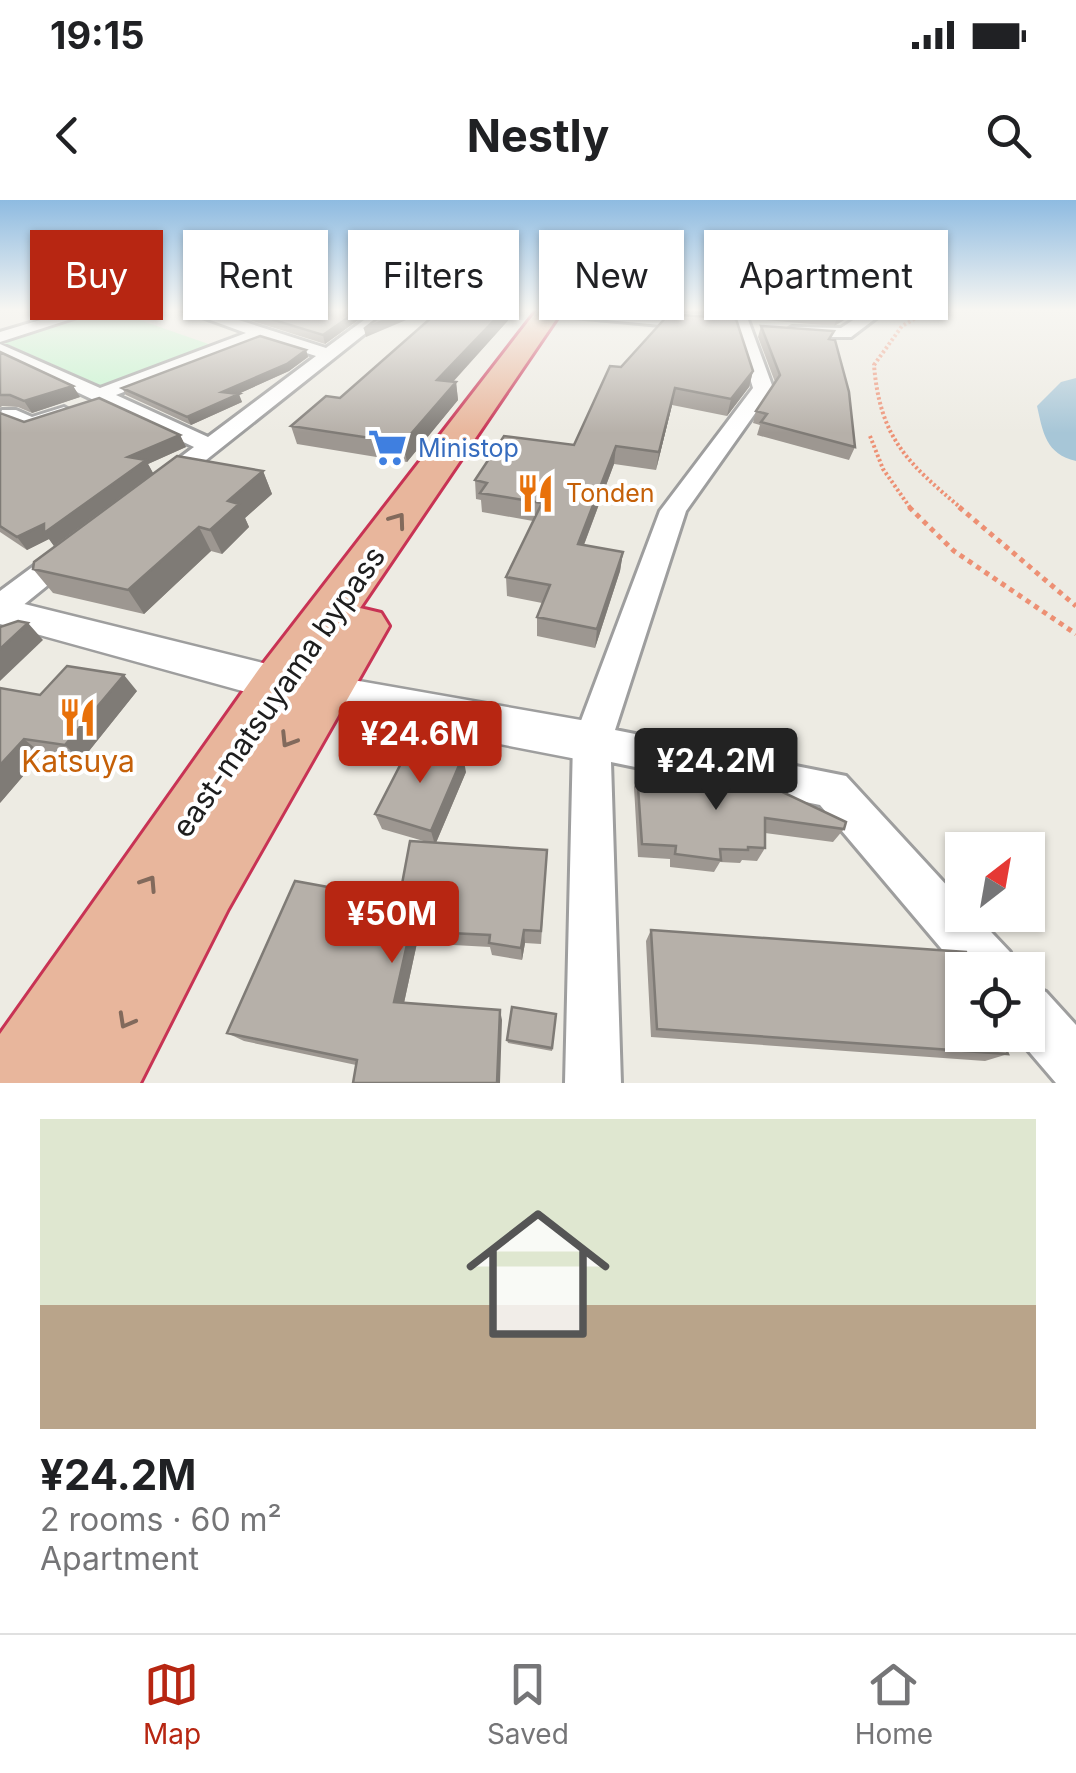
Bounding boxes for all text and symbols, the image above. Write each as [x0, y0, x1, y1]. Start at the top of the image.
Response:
text: 19:15 [50, 12, 144, 58]
icon: back [40, 108, 95, 163]
text: Nestly [467, 108, 609, 163]
icon: search [981, 108, 1036, 163]
chip: Buy [30, 230, 163, 320]
chip: Rent [183, 230, 328, 320]
chip: Filters [348, 230, 519, 320]
chip: New [539, 230, 684, 320]
chip: Apartment [704, 230, 948, 320]
supermarket icon: Ministop [367, 427, 409, 469]
place label: Ministop [418, 433, 519, 463]
restaurant icon: Tonden [515, 472, 557, 514]
place label: Tonden [566, 478, 655, 508]
one-way arrow [385, 513, 404, 532]
street label: east-matsuyama bypass [164, 539, 392, 844]
restaurant icon: Katsuya [57, 697, 99, 739]
pin: ¥24.6M [339, 701, 501, 786]
text: ¥24.6M [361, 714, 479, 753]
pin: ¥24.2M [635, 728, 797, 813]
one-way arrow [282, 729, 301, 747]
text: ¥24.2M [656, 741, 776, 780]
place label: Katsuya [21, 743, 135, 779]
north arrow [945, 832, 1045, 932]
map controls [945, 832, 1045, 1052]
one-way arrow [137, 876, 156, 894]
pin: ¥50M [333, 881, 451, 966]
text: ¥50M [347, 894, 437, 933]
button: locate [945, 952, 1045, 1052]
one-way arrow [118, 1011, 138, 1029]
icon: home [448, 1184, 628, 1364]
text: ¥24.2M [40, 1449, 196, 1500]
text: 2 rooms · 60 m² [40, 1500, 282, 1539]
text: Apartment [40, 1539, 199, 1578]
tab: Map [143, 1657, 201, 1751]
tab: Saved [487, 1657, 569, 1751]
tab: Home [855, 1657, 933, 1751]

